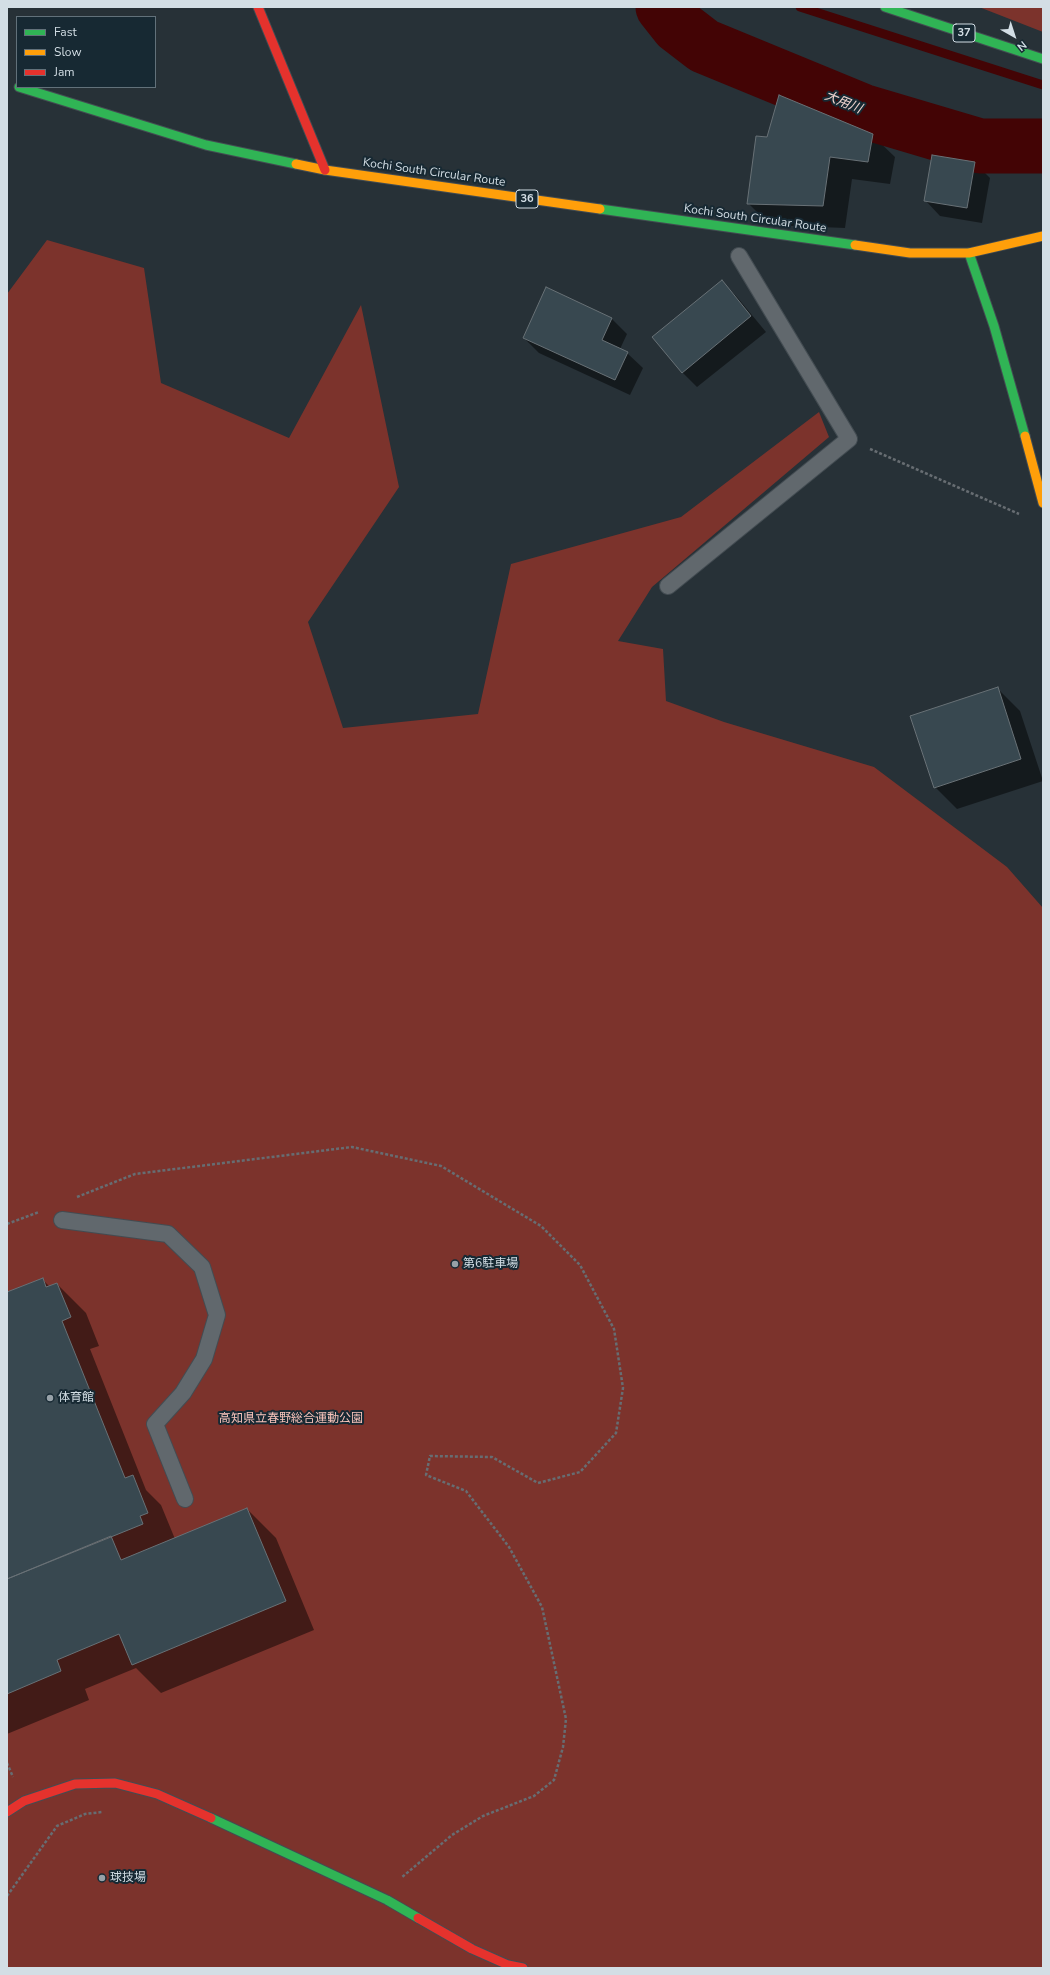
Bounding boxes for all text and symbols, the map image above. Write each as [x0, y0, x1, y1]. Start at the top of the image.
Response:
legend [16, 16, 156, 88]
north arrow [994, 16, 1034, 56]
text: Fast [54, 24, 77, 40]
road number: 37 [953, 24, 975, 42]
text: N [1014, 37, 1030, 54]
text: Slow [54, 44, 82, 60]
text: Jam [54, 64, 75, 80]
water label: 大用川 [822, 88, 864, 118]
street label: Kochi South Circular Route [362, 156, 506, 190]
road number: 36 [516, 190, 538, 208]
street label: Kochi South Circular Route [683, 202, 827, 236]
place label: 第6駐車場 [463, 1257, 518, 1271]
marker: 第6駐車場 [450, 1259, 460, 1269]
place label: 体育館 [58, 1391, 94, 1405]
marker: 体育館 [45, 1393, 55, 1403]
park label: 高知県立春野総合運動公園 [219, 1412, 363, 1426]
place label: 球技場 [110, 1871, 146, 1885]
marker: 球技場 [97, 1873, 107, 1883]

